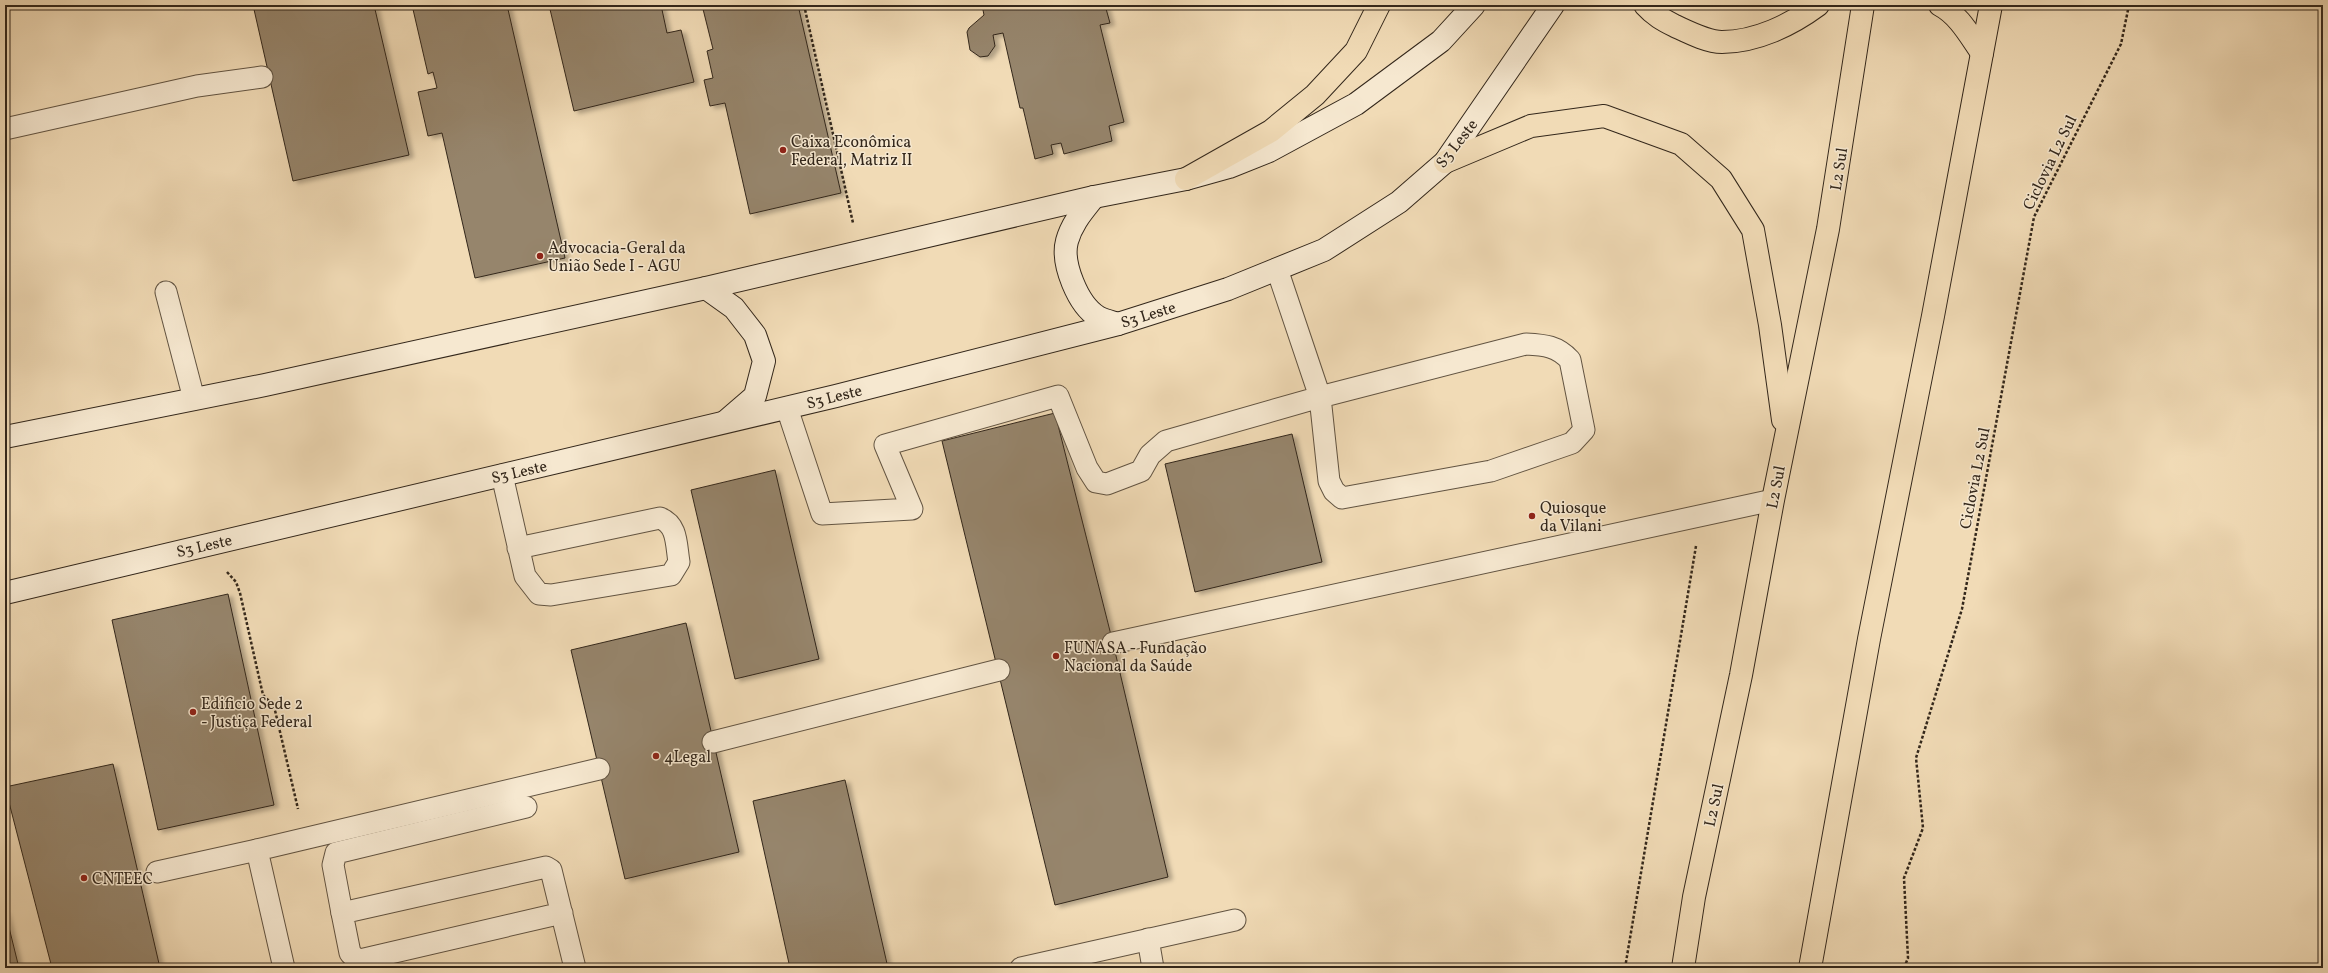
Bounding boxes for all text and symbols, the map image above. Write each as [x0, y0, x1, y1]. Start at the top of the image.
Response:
street label: Ciclovia L2 Sul [2018, 112, 2083, 214]
street label: S3 Leste [1431, 115, 1484, 173]
place label: Caixa Econômica Federal, Matriz II [791, 132, 912, 172]
marker: Caixa Econômica Federal, Matriz II [778, 145, 788, 155]
street label: L2 Sul [1826, 146, 1854, 192]
place label: Advocacia-Geral da União Sede I - AGU [548, 238, 686, 278]
marker: Advocacia-Geral da União Sede I - AGU [535, 251, 545, 261]
street label: S3 Leste [1118, 297, 1179, 335]
street label: S3 Leste [804, 380, 865, 415]
street label: Ciclovia L2 Sul [1955, 426, 1997, 531]
street label: S3 Leste [489, 456, 550, 490]
street label: L2 Sul [1762, 464, 1792, 511]
place label: Quiosque da Vilani [1540, 498, 1606, 538]
marker: Quiosque da Vilani [1527, 511, 1537, 521]
street label: S3 Leste [174, 530, 235, 564]
place label: FUNASA - Fundação Nacional da Saúde [1064, 638, 1207, 678]
marker: FUNASA - Fundação Nacional da Saúde [1051, 651, 1061, 661]
place label: Edificio Sede 2 - Justiça Federal [201, 694, 313, 734]
marker: Edificio Sede 2 - Justiça Federal [188, 707, 198, 717]
place label: 4Legal [664, 747, 711, 769]
marker: 4Legal [651, 751, 661, 761]
street label: L2 Sul [1700, 782, 1730, 829]
place label: CNTEEC [92, 869, 153, 891]
marker: CNTEEC [79, 873, 89, 883]

